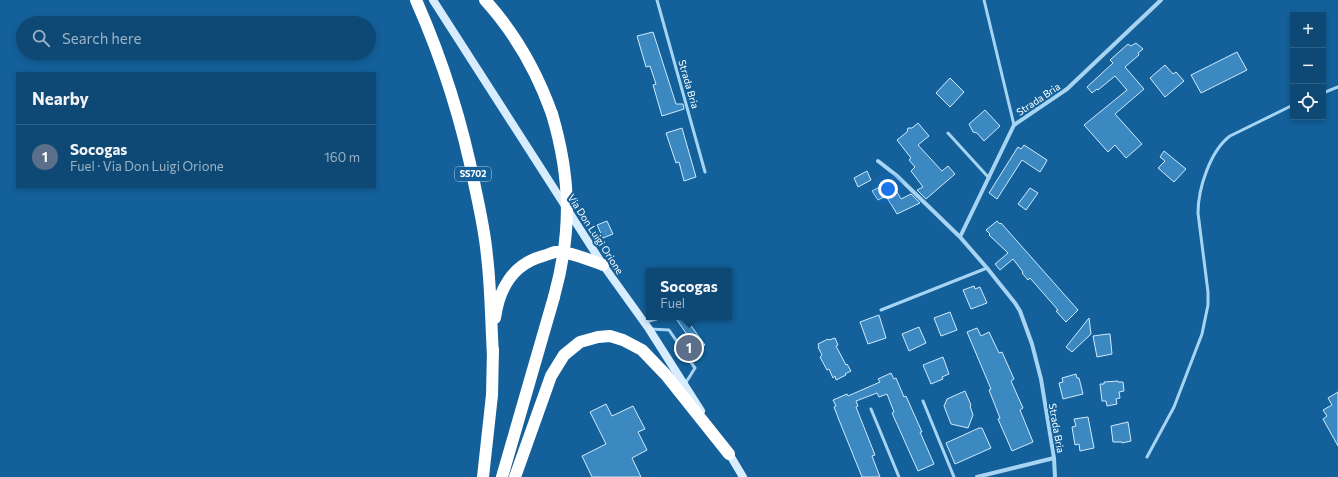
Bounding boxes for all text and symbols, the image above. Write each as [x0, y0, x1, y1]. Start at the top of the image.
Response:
map controls [1290, 12, 1326, 120]
button: + [1290, 12, 1326, 48]
search box [16, 16, 376, 60]
icon: search [30, 27, 52, 49]
text: Search here [62, 29, 141, 47]
button: − [1290, 48, 1326, 84]
street label: Strada Bria [676, 58, 702, 110]
street label: Strada Bria [1014, 80, 1062, 118]
button: locate [1290, 84, 1326, 120]
text: Nearby [32, 88, 89, 109]
text: Socogas [70, 140, 127, 158]
text: 1 [42, 149, 48, 165]
text: 160 m [324, 149, 360, 165]
text: Fuel · Via Don Luigi Orione [70, 158, 224, 174]
road number: SS702 [455, 167, 491, 181]
your location [878, 179, 898, 199]
street label: Via Don Luigi Orione [566, 192, 626, 276]
popup [646, 268, 732, 320]
text: Socogas [660, 277, 718, 295]
text: Fuel [660, 295, 685, 311]
pin: 1 [676, 333, 702, 363]
street label: Strada Bria [1047, 402, 1067, 454]

